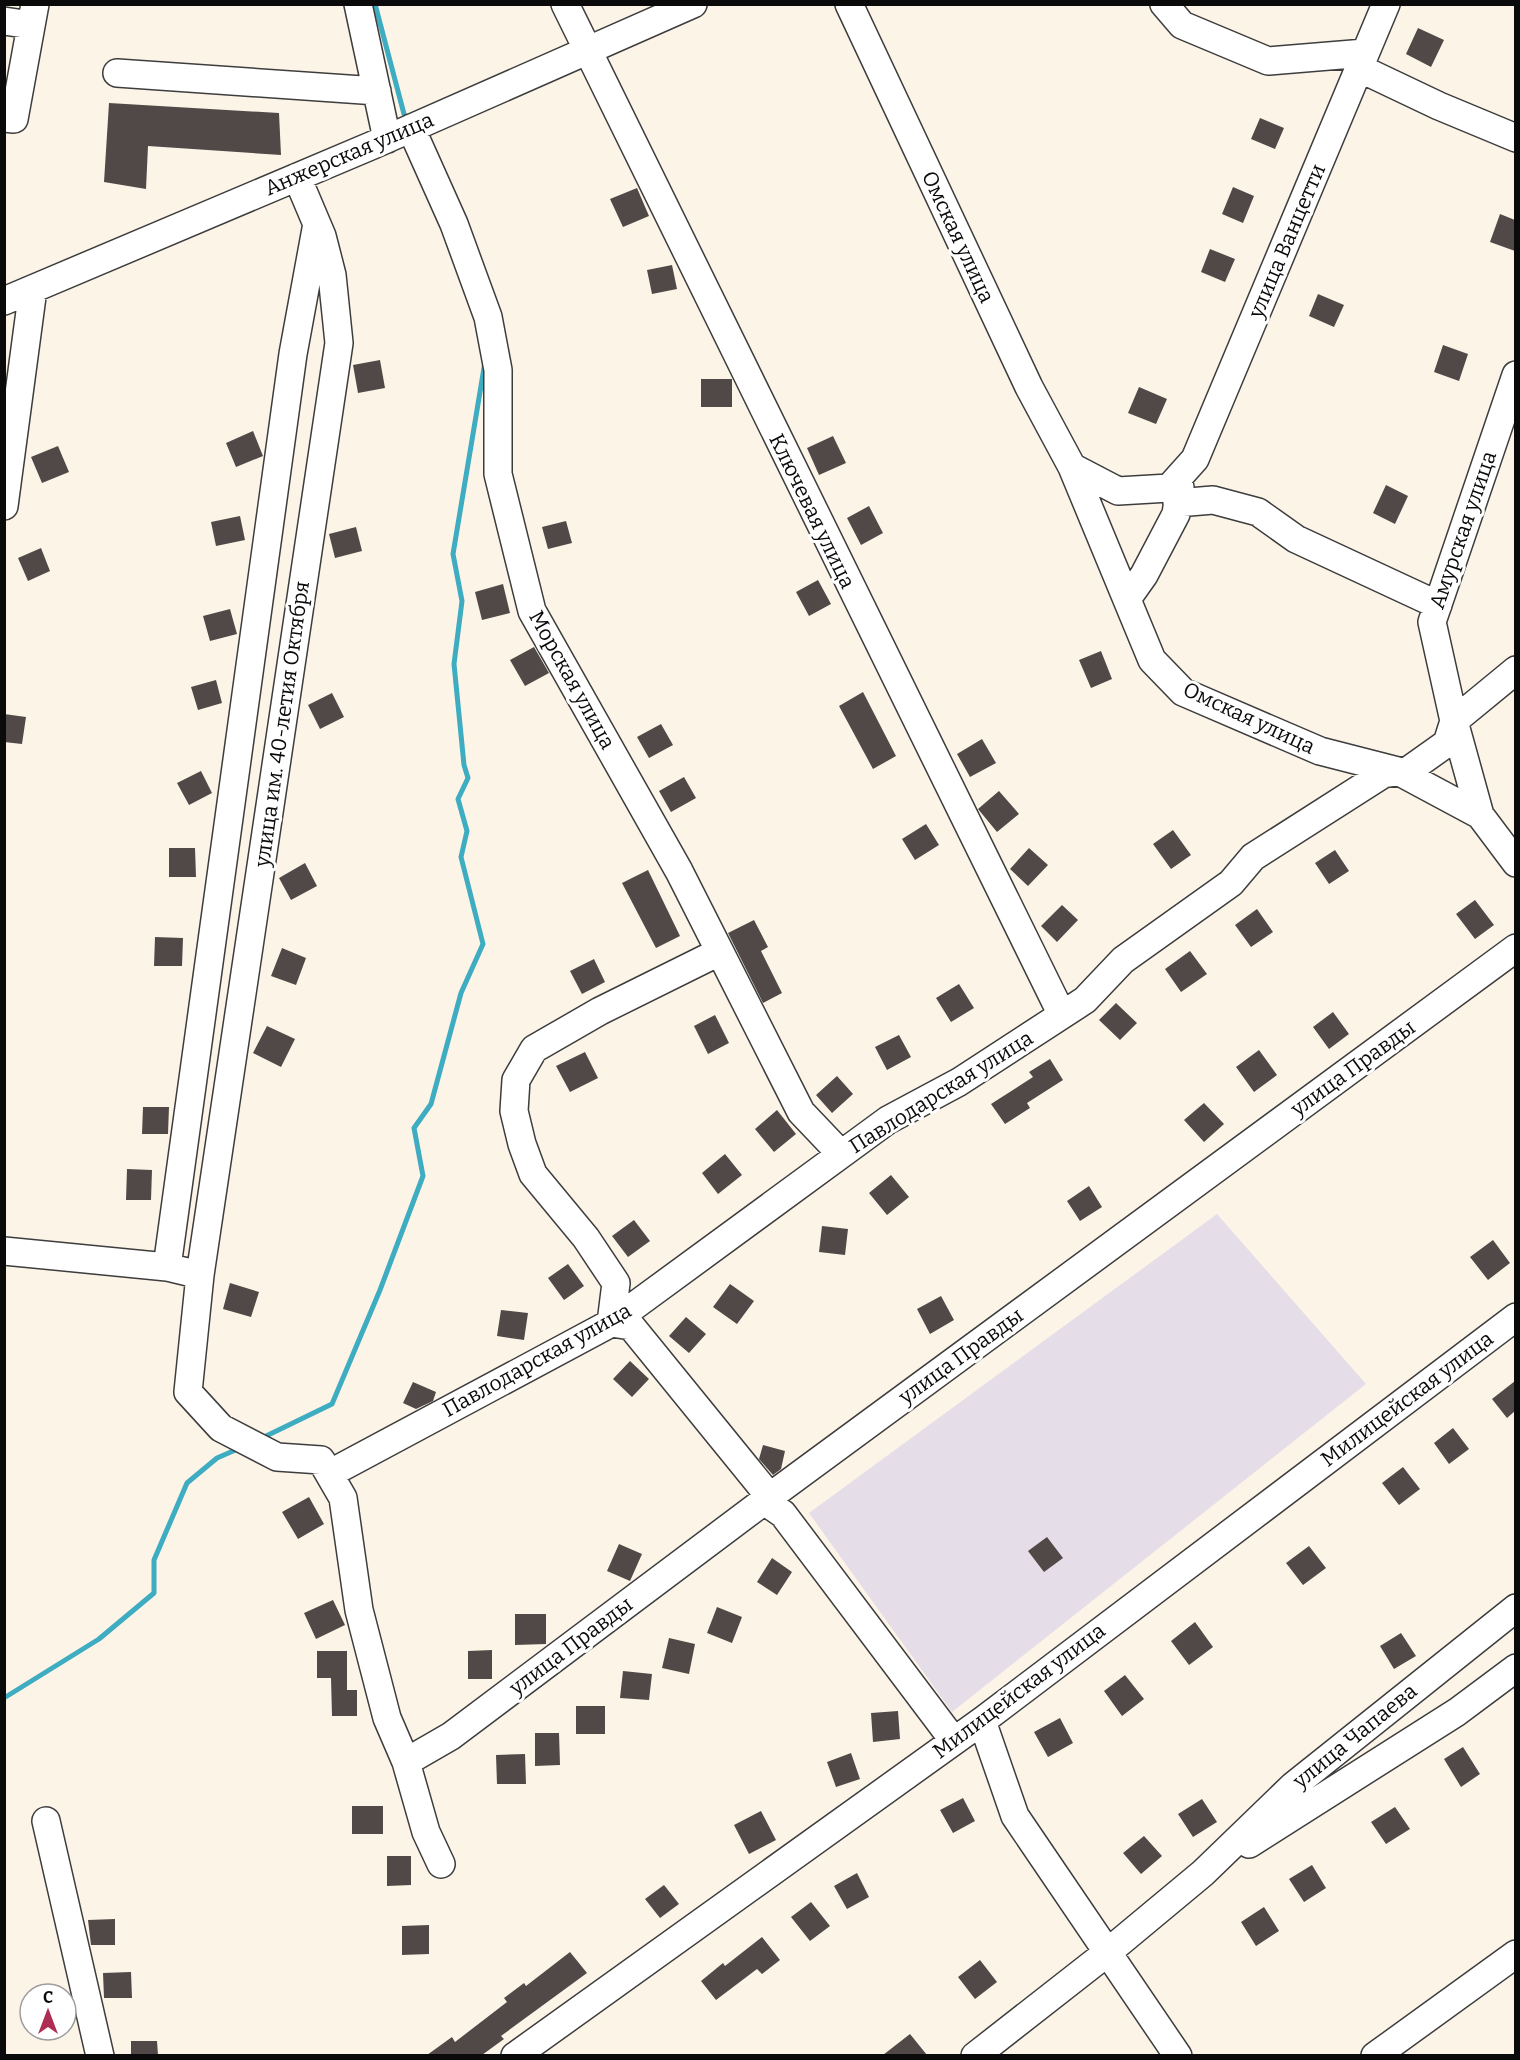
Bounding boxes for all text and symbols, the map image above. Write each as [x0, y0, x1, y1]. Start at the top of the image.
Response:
street label: Анжерская улица [261, 107, 438, 201]
street label: улица Ванцетти [1242, 160, 1331, 323]
street label: Омская улица [916, 167, 1000, 308]
street label: Ключевая улица [763, 429, 861, 593]
street label: Амурская улица [1424, 447, 1502, 612]
street label: улица им. 40-летия Октября [249, 579, 315, 870]
street label: Морская улица [523, 606, 621, 754]
street label: Омская улица [1179, 676, 1320, 760]
street label: улица Правды [1285, 1014, 1420, 1122]
street label: Павлодарская улица [844, 1025, 1038, 1159]
street label: Павлодарская улица [438, 1297, 636, 1423]
street label: улица Правды [893, 1302, 1028, 1410]
street label: Милицейская улица [1316, 1325, 1499, 1472]
street label: улица Правды [504, 1591, 638, 1701]
street label: Милицейская улица [928, 1617, 1111, 1764]
street label: улица Чапаева [1287, 1678, 1423, 1795]
north arrow [18, 1982, 78, 2042]
text: С [43, 1988, 53, 2007]

